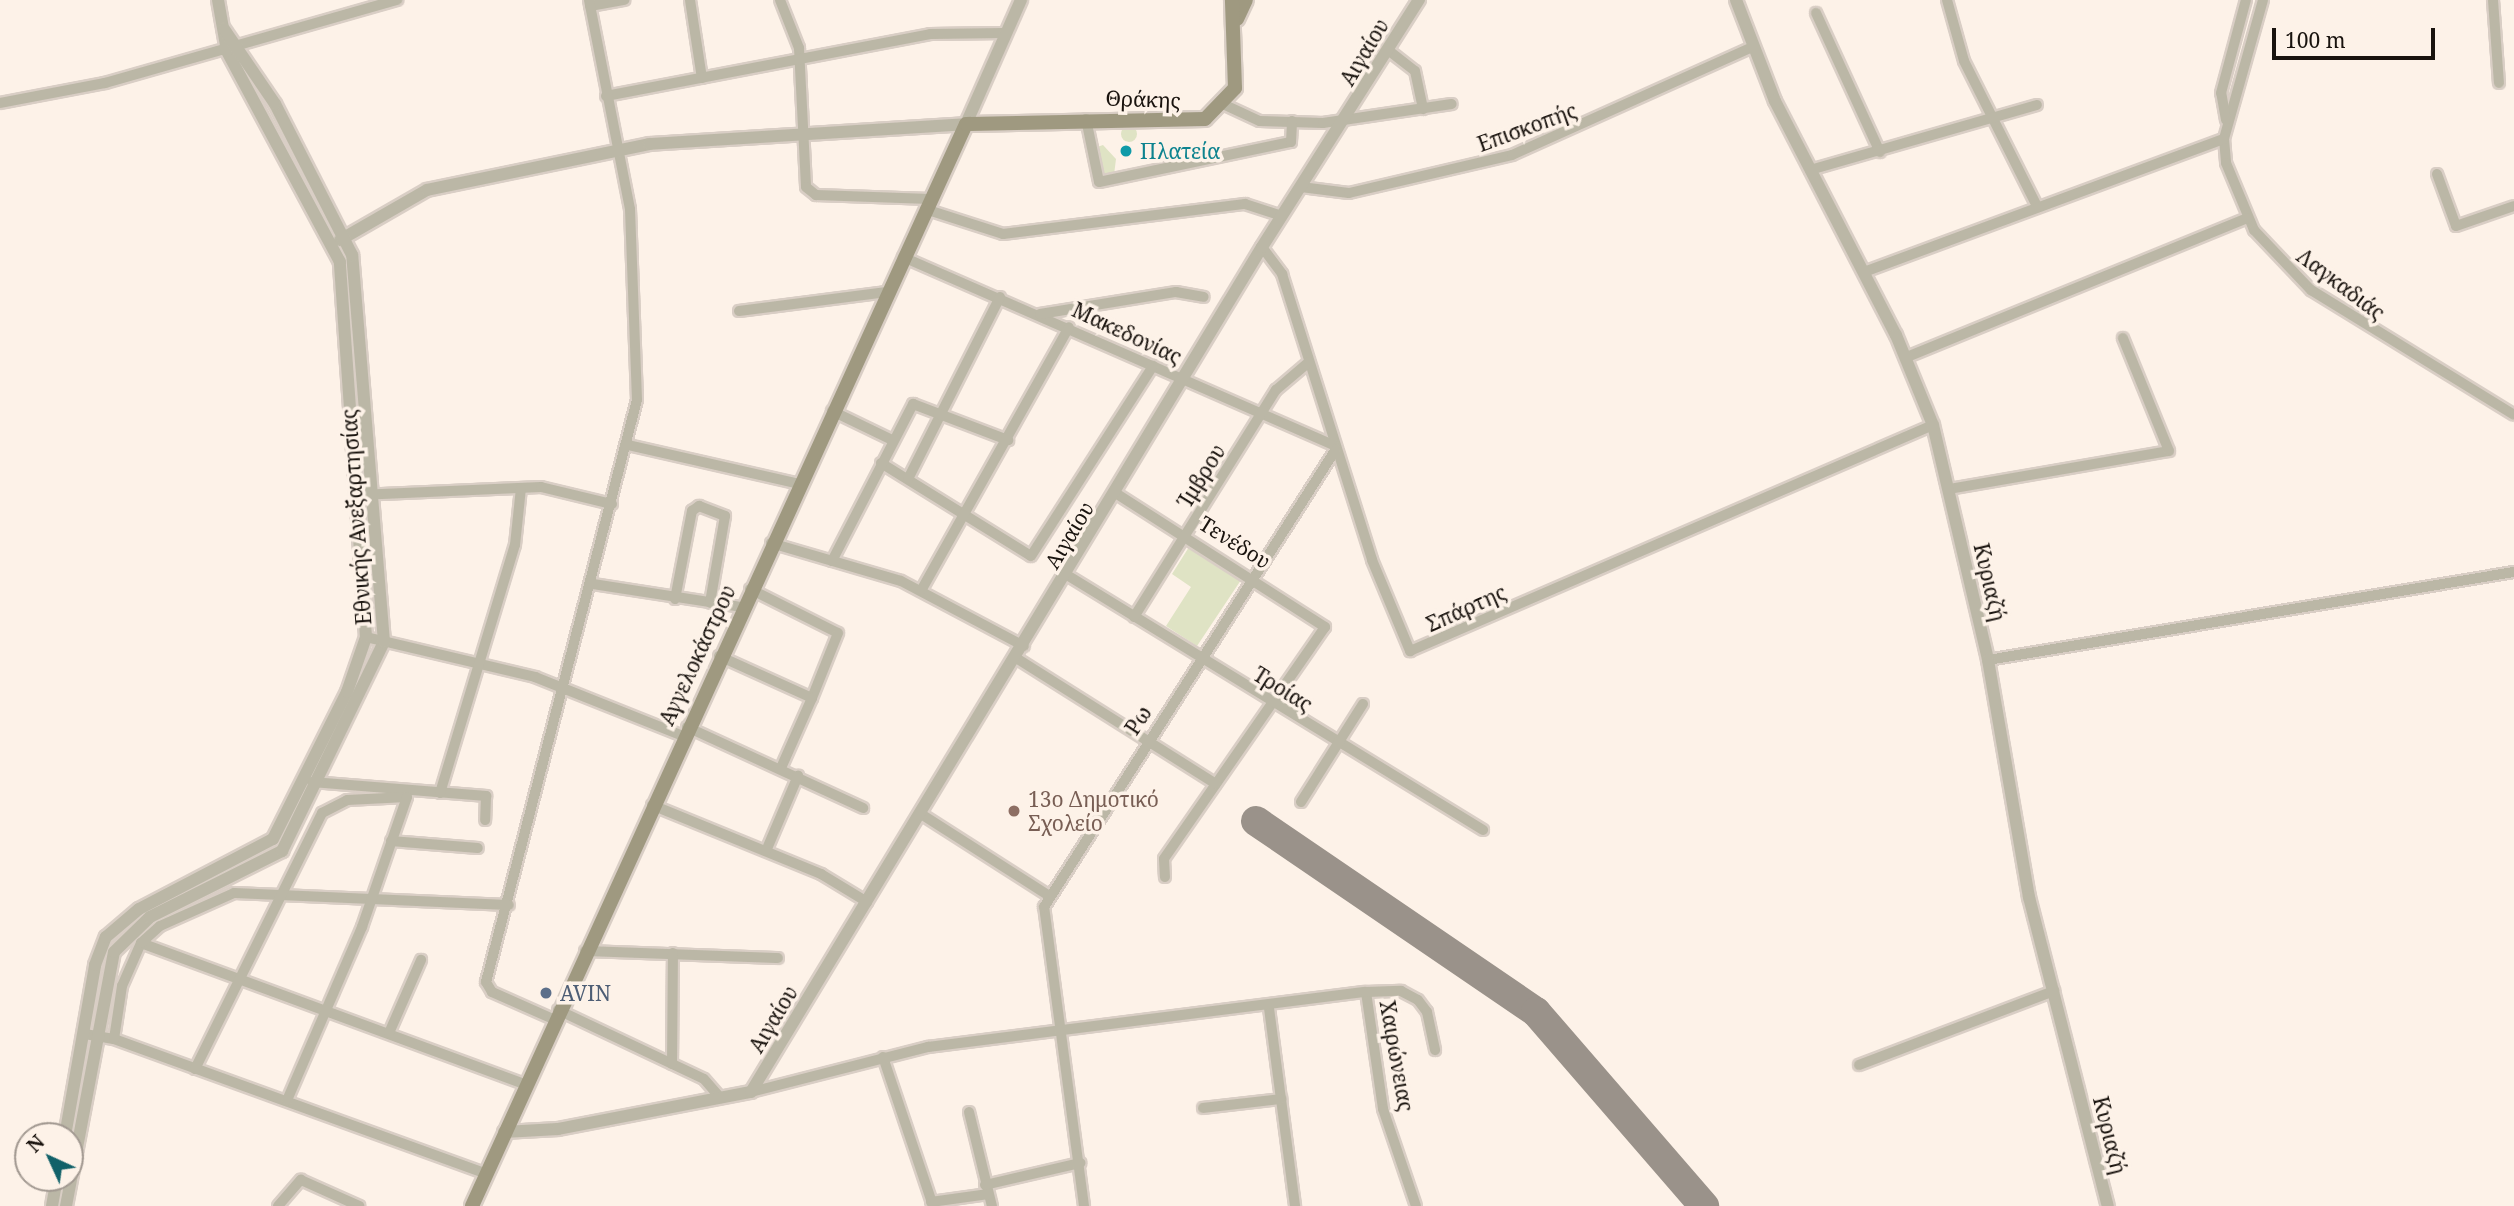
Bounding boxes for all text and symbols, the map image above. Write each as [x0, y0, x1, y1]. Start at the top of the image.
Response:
street label: Αιγαίου [1334, 14, 1394, 90]
scale bar [2276, 14, 2439, 58]
text: 100 m [2285, 26, 2346, 54]
street label: Θράκης [1105, 85, 1181, 113]
street label: Επισκοπής [1474, 97, 1580, 157]
place label: Πλατεία [1140, 138, 1220, 164]
marker: Πλατεία [1118, 143, 1134, 159]
street label: Λαγκαδιάς [2292, 243, 2390, 325]
street label: Μακεδονίας [1068, 297, 1186, 369]
street label: Εθνικής Ανεξαρτησίας [336, 408, 376, 626]
street label: Ίμβρου [1172, 440, 1230, 512]
street label: Αιγαίου [1039, 497, 1099, 573]
street label: Τενέδου [1195, 510, 1275, 574]
street label: Κυριαζή [1969, 541, 2011, 623]
street label: Σπάρτης [1422, 579, 1510, 637]
street label: Αγγελοκάστρου [653, 581, 741, 729]
street label: Τροίας [1249, 661, 1317, 717]
street label: Ρω [1119, 701, 1157, 739]
place label: 13ο Δημοτικό Σχολείο [1028, 786, 1159, 836]
marker: 13ο Δημοτικό Σχολείο [1006, 803, 1022, 819]
place label: AVIN [560, 980, 611, 1006]
street label: Αιγαίου [743, 981, 803, 1057]
marker: AVIN [538, 985, 554, 1001]
street label: Χαιρώνειας [1375, 999, 1419, 1113]
street label: Κυριαζή [2088, 1094, 2132, 1176]
north arrow [14, 1122, 84, 1192]
text: N [21, 1129, 50, 1158]

